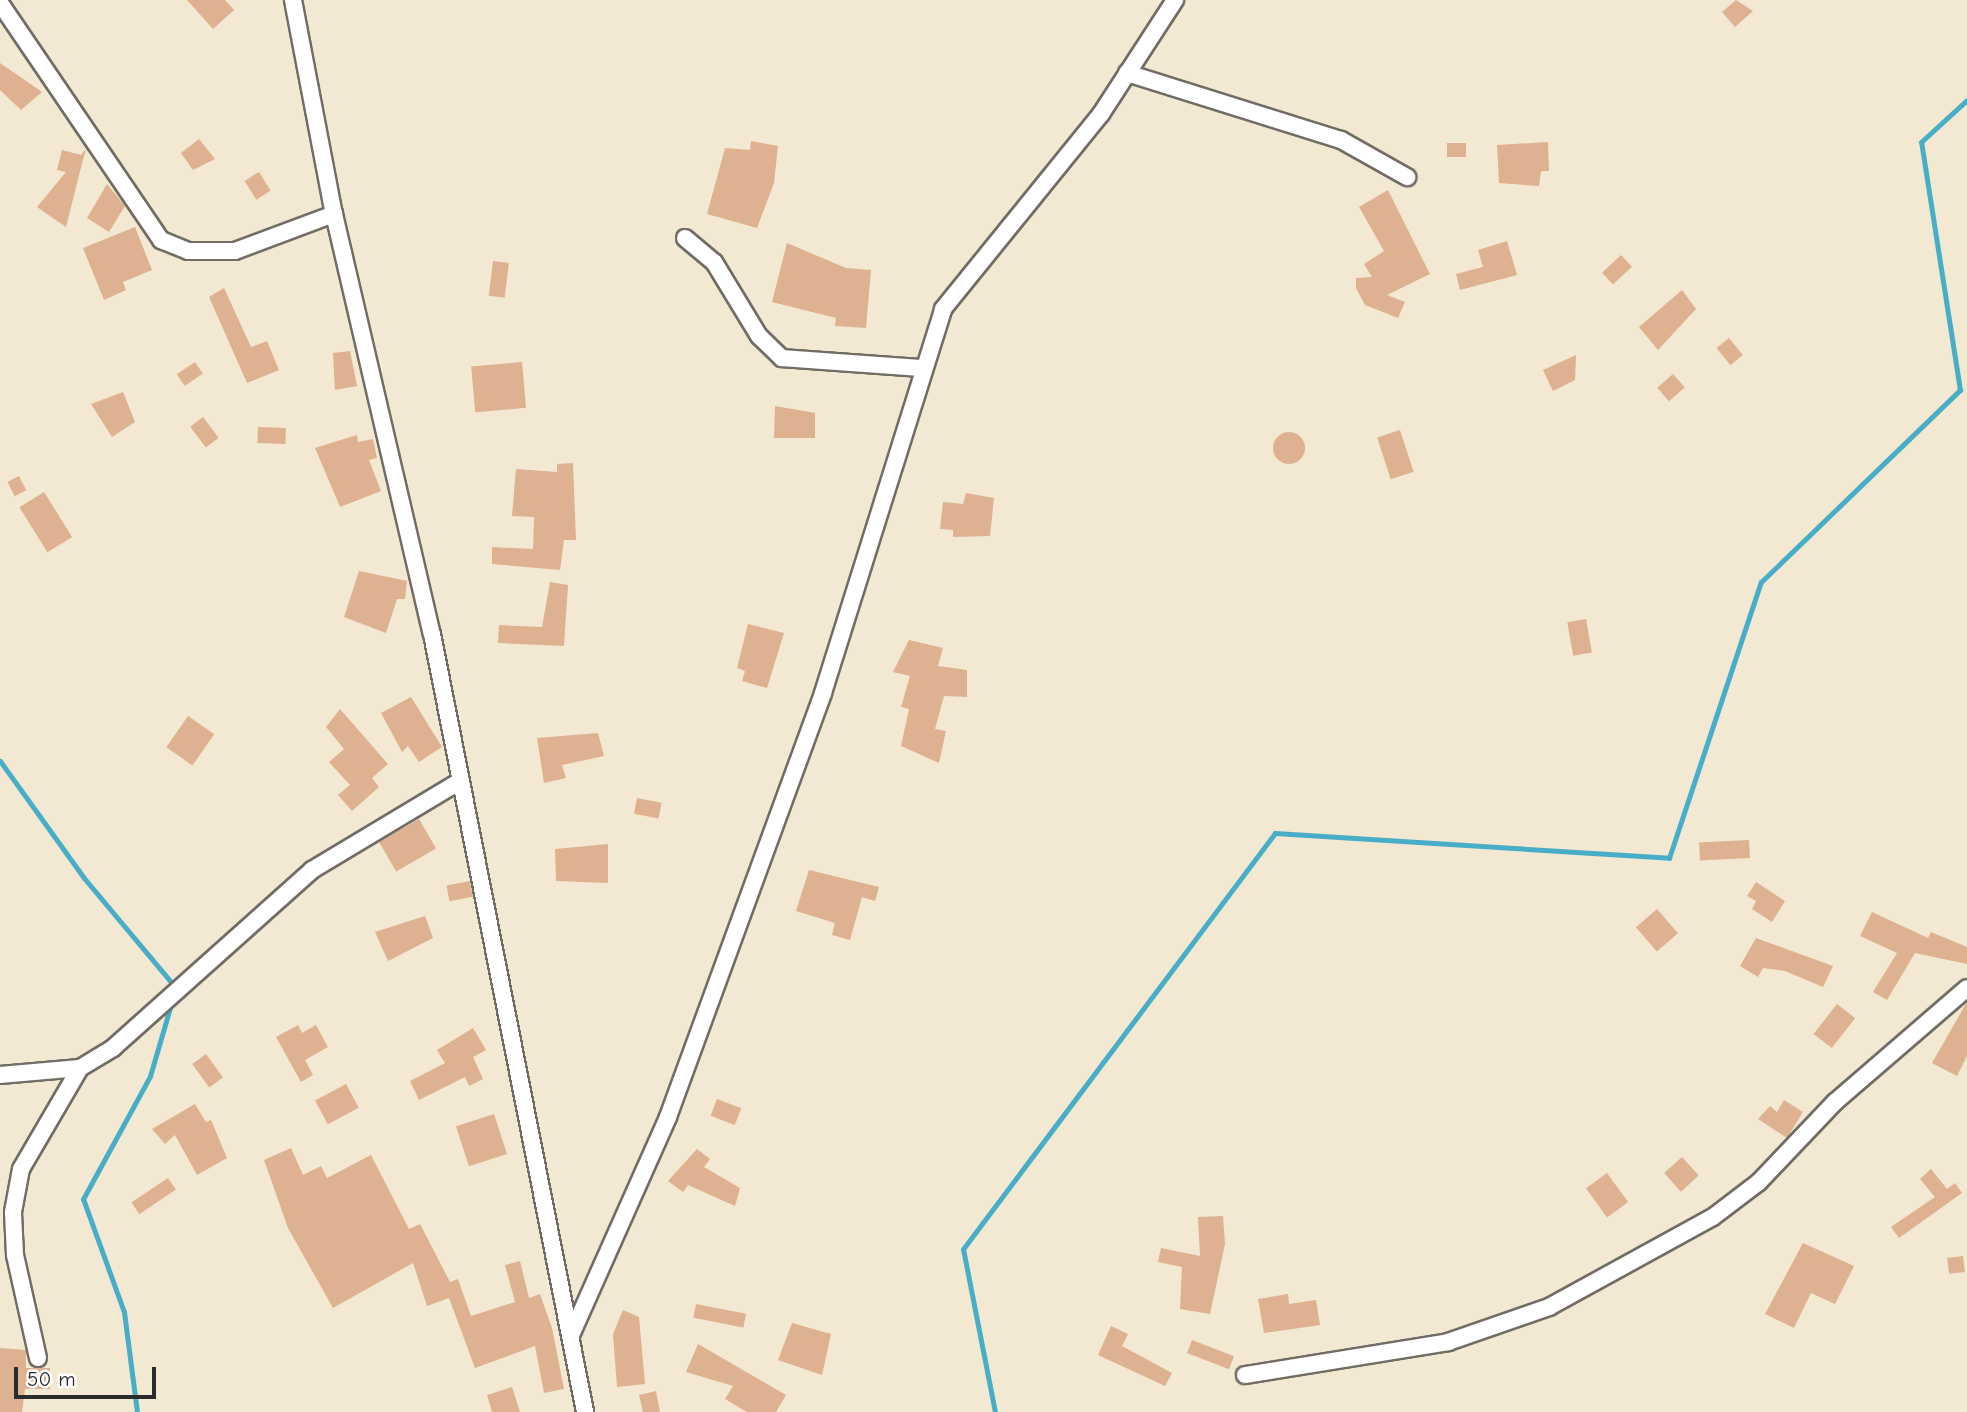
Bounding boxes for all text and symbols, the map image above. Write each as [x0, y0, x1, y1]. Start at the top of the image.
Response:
scale bar [18, 1352, 159, 1396]
text: 50 m [27, 1367, 76, 1391]

